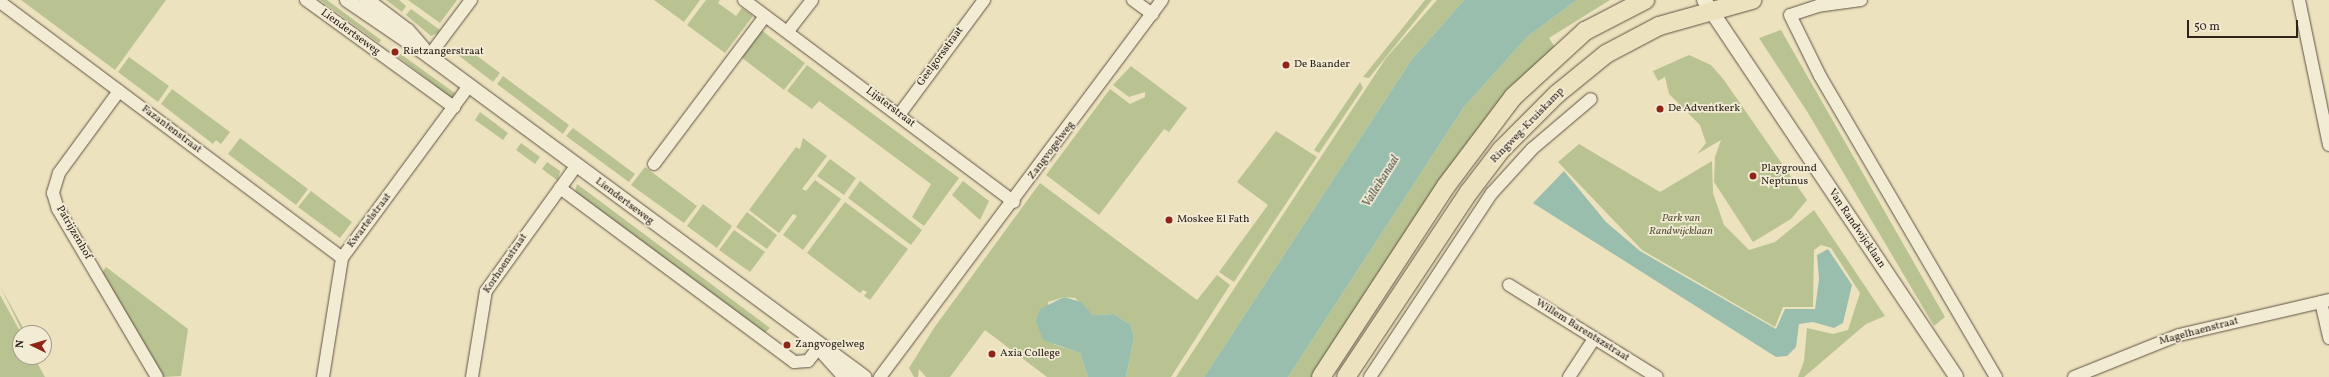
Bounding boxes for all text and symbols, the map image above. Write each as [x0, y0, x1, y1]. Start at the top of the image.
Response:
street label: Liendertseweg [318, 7, 382, 59]
scale bar [2189, 12, 2300, 38]
text: 50 m [2194, 19, 2220, 35]
street label: Geelgorsstraat [915, 25, 967, 89]
place label: Rietzangerstraat [403, 45, 484, 59]
marker: Rietzangerstraat [390, 47, 400, 57]
place label: De Baander [1294, 58, 1350, 72]
marker: De Baander [1281, 60, 1291, 70]
street label: Lijsterstraat [863, 85, 917, 131]
street label: Ringweg-Kruiskamp [1488, 85, 1568, 167]
place label: De Adventkerk [1668, 102, 1740, 116]
street label: Fazantenstraat [138, 103, 204, 157]
marker: De Adventkerk [1655, 104, 1665, 114]
street label: Zangvogelweg [1026, 119, 1078, 183]
water label: Valleikanaal [1360, 153, 1404, 211]
place label: Playground Neptunus [1761, 163, 1817, 189]
marker: Playground Neptunus [1748, 171, 1758, 181]
street label: Liendertseweg [592, 176, 656, 228]
street label: Van Randwijcklaan [1825, 187, 1887, 271]
street label: Kwartelstraat [345, 191, 395, 251]
street label: Patrijzenhof [52, 204, 94, 262]
place label: Moskee El Fath [1177, 213, 1249, 227]
park label: Park van Randwijcklaan [1649, 213, 1713, 239]
marker: Moskee El Fath [1164, 215, 1174, 225]
street label: Korhoenstraat [481, 232, 531, 296]
street label: Willem Barentszstraat [1533, 297, 1631, 365]
street label: Magelhaenstraat [2158, 315, 2240, 349]
north arrow [12, 325, 52, 365]
place label: Zangvogelweg [795, 338, 865, 352]
text: N [13, 339, 28, 349]
marker: Zangvogelweg [782, 340, 792, 350]
place label: Axia College [1000, 347, 1060, 361]
marker: Axia College [987, 349, 997, 359]

